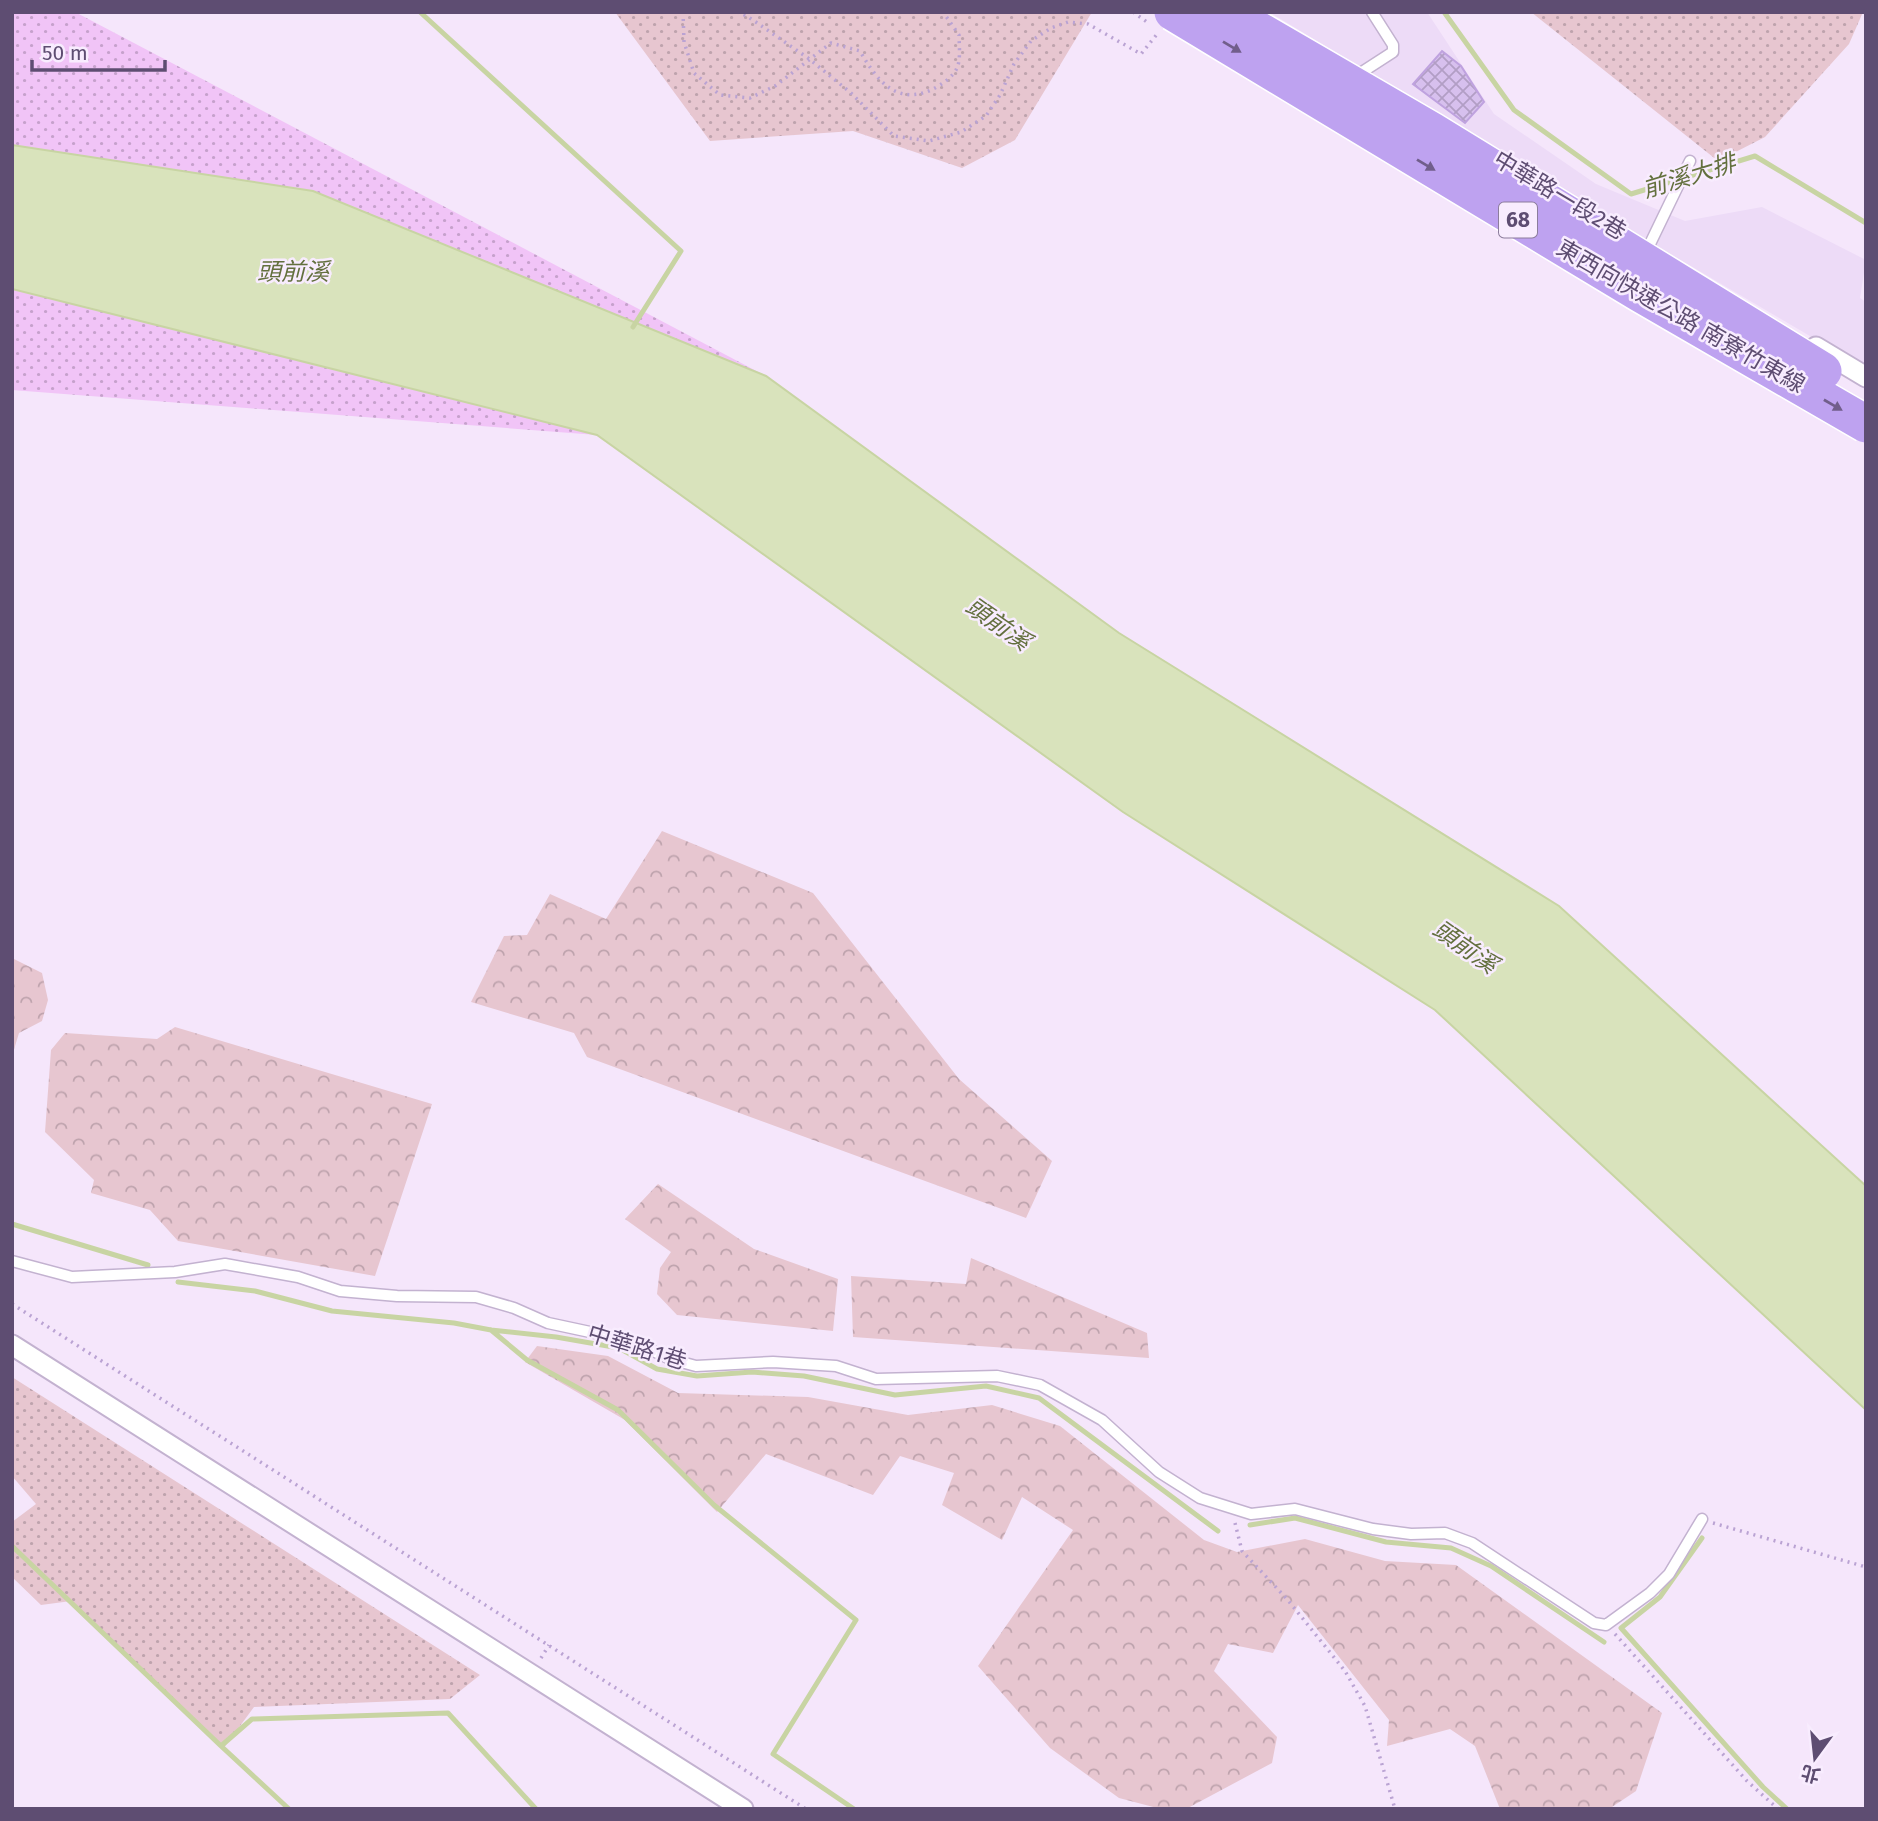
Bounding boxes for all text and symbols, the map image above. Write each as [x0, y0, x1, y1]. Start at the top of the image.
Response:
scale bar [32, 28, 164, 72]
text: 50 m [42, 40, 88, 66]
one-way arrow [1222, 41, 1241, 54]
street label: 中華路一段2巷 [1489, 145, 1631, 245]
water label: 前溪大排 [1639, 148, 1742, 203]
one-way arrow [1417, 158, 1436, 171]
road number: 68 [1499, 202, 1537, 238]
street label: 東西向快速公路 南寮竹東線 [1552, 233, 1810, 399]
water label: 頭前溪 [257, 258, 332, 286]
one-way arrow [1824, 399, 1843, 411]
water label: 頭前溪 [960, 592, 1038, 658]
water label: 頭前溪 [1427, 915, 1505, 981]
street label: 中華路1巷 [584, 1319, 690, 1375]
north arrow [1780, 1723, 1850, 1793]
text: 北 [1799, 1760, 1823, 1788]

